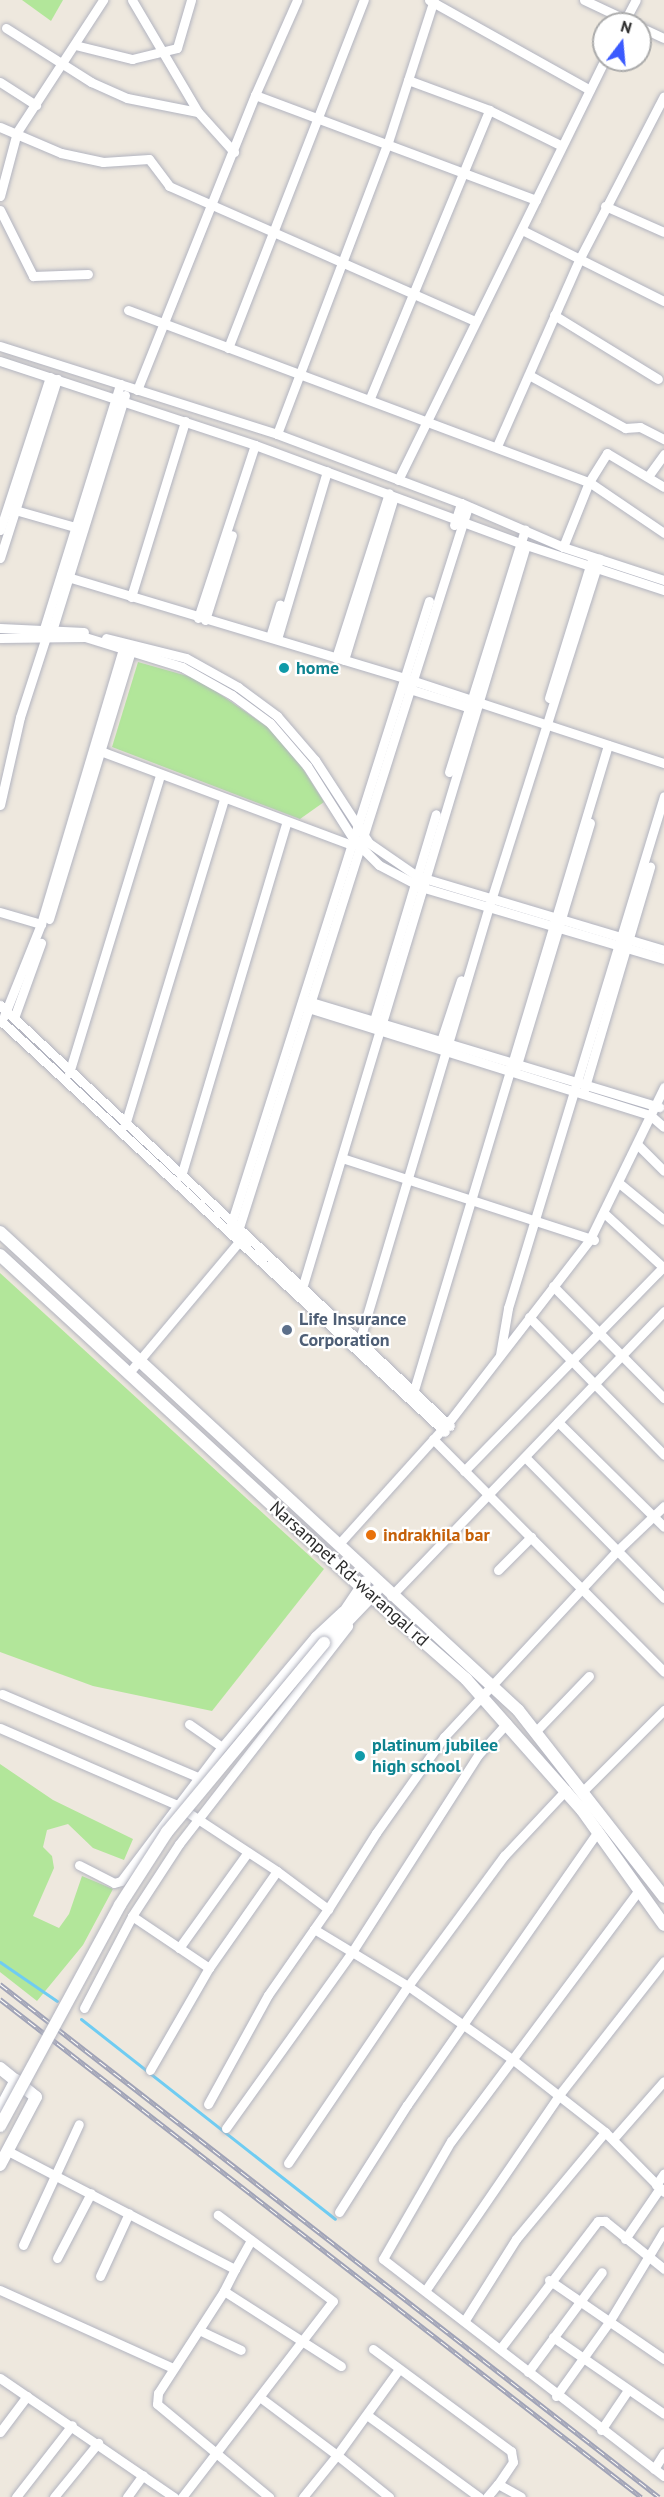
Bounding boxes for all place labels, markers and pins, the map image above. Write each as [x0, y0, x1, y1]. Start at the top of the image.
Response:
place label: home [296, 657, 339, 679]
marker: home [277, 661, 291, 675]
place label: Life Insurance Corporation [299, 1309, 406, 1352]
marker: Life Insurance Corporation [280, 1323, 294, 1337]
place label: indrakhila bar [383, 1524, 490, 1546]
marker: indrakhila bar [364, 1528, 378, 1542]
place label: platinum jubilee high school [372, 1735, 498, 1778]
marker: platinum jubilee high school [353, 1749, 367, 1763]

